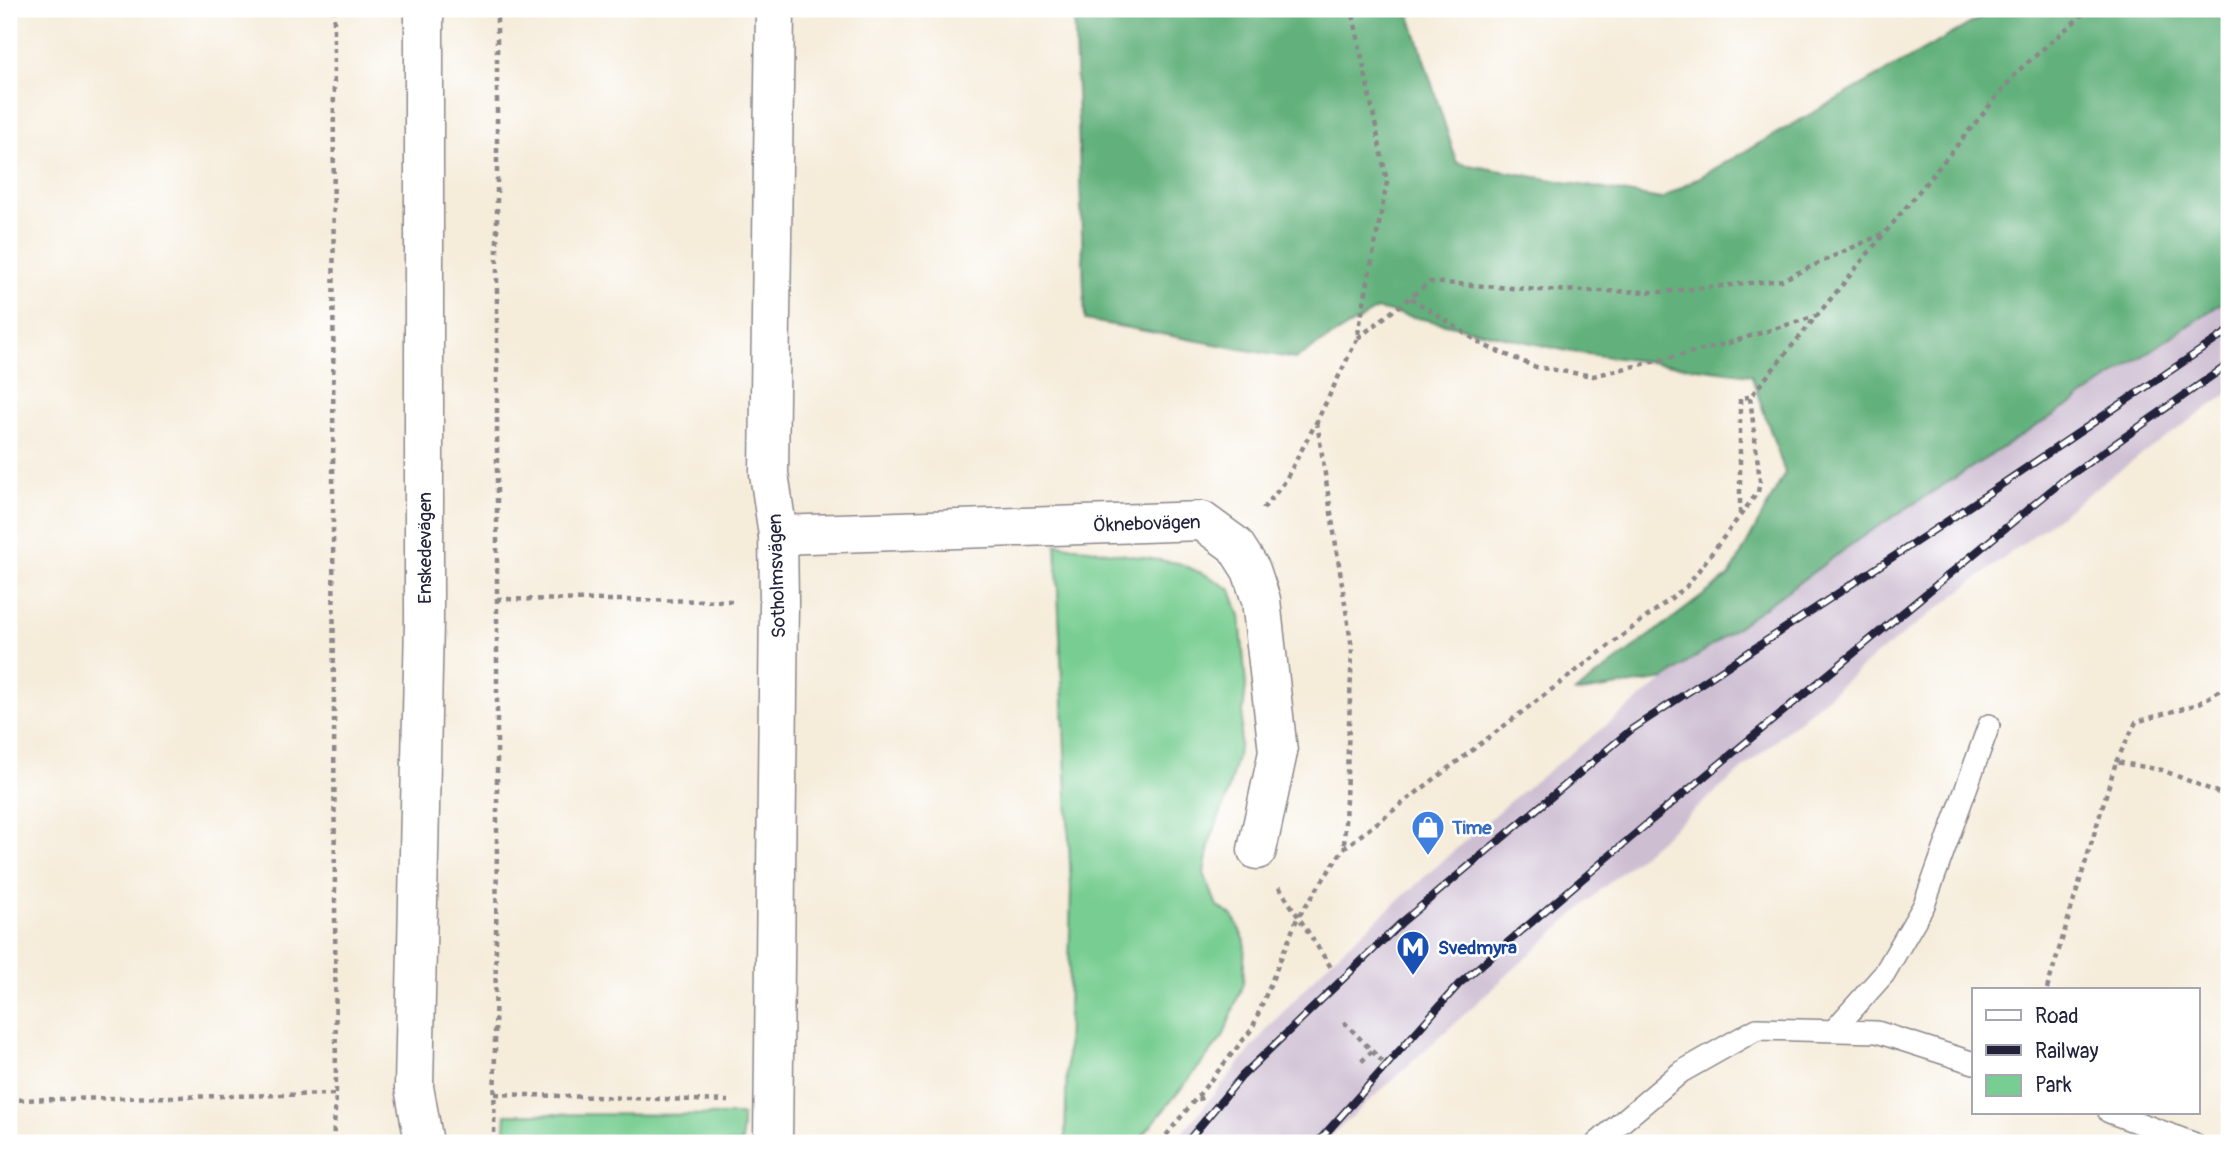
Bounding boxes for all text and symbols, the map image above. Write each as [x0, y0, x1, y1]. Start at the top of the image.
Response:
street label: Enskedevägen [413, 492, 437, 604]
street label: Öknebovägen [1093, 510, 1201, 538]
street label: Sotholmsvägen [763, 513, 791, 639]
shop icon: Time [1409, 808, 1447, 857]
place label: Time [1451, 816, 1492, 840]
metro station icon: Svedmyra [1394, 928, 1432, 977]
place label: Svedmyra [1438, 936, 1517, 960]
legend [1972, 988, 2200, 1114]
text: Road [2035, 1003, 2079, 1030]
text: Railway [2035, 1038, 2099, 1065]
text: Park [2035, 1072, 2072, 1099]

